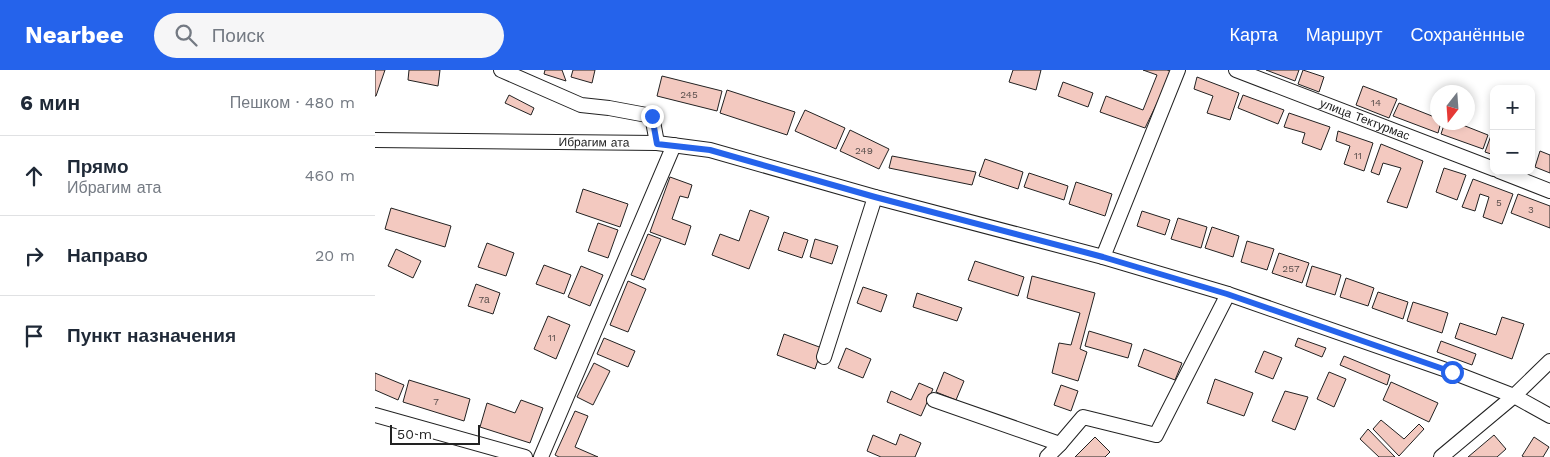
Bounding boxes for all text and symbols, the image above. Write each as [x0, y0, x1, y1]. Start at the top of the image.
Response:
search box [154, 13, 504, 58]
text: Nearbee [25, 21, 124, 49]
icon: search [172, 21, 200, 49]
text: Поиск [212, 24, 264, 47]
text: Карта [1230, 24, 1278, 45]
text: Маршрут [1306, 24, 1382, 45]
text: Сохранённые [1410, 24, 1525, 45]
north arrow [1430, 85, 1475, 130]
map controls [1490, 85, 1535, 175]
button: + [1490, 85, 1535, 130]
house number: 245 [680, 89, 698, 100]
text: 6 мин [20, 90, 80, 115]
text: Пешком · 480 m [230, 93, 355, 112]
street label: улица Тектурмас [1318, 96, 1412, 143]
house number: 14 [1371, 97, 1381, 108]
route end [641, 105, 664, 128]
button: − [1490, 130, 1535, 175]
street label: Ибрагим ата [559, 135, 630, 150]
house number: 249 [855, 145, 873, 156]
house number: 11 [1354, 150, 1362, 161]
text: Прямо [67, 155, 129, 178]
icon: ahead [20, 162, 48, 190]
text: 460 m [305, 166, 355, 185]
text: Ибрагим ата [67, 178, 161, 197]
house number: 5 [1496, 197, 1502, 208]
house number: 3 [1528, 204, 1534, 215]
icon: right [20, 242, 48, 270]
text: Направо [67, 244, 148, 267]
text: 20 m [315, 246, 355, 265]
house number: 257 [1282, 263, 1300, 274]
house number: 7а [478, 294, 490, 305]
icon: arrive [20, 322, 48, 350]
text: Пункт назначения [67, 324, 236, 347]
house number: 11 [548, 332, 556, 343]
route start [1441, 361, 1464, 384]
house number: 7 [433, 396, 439, 407]
scale bar [390, 422, 480, 445]
text: 50 m [397, 426, 432, 442]

